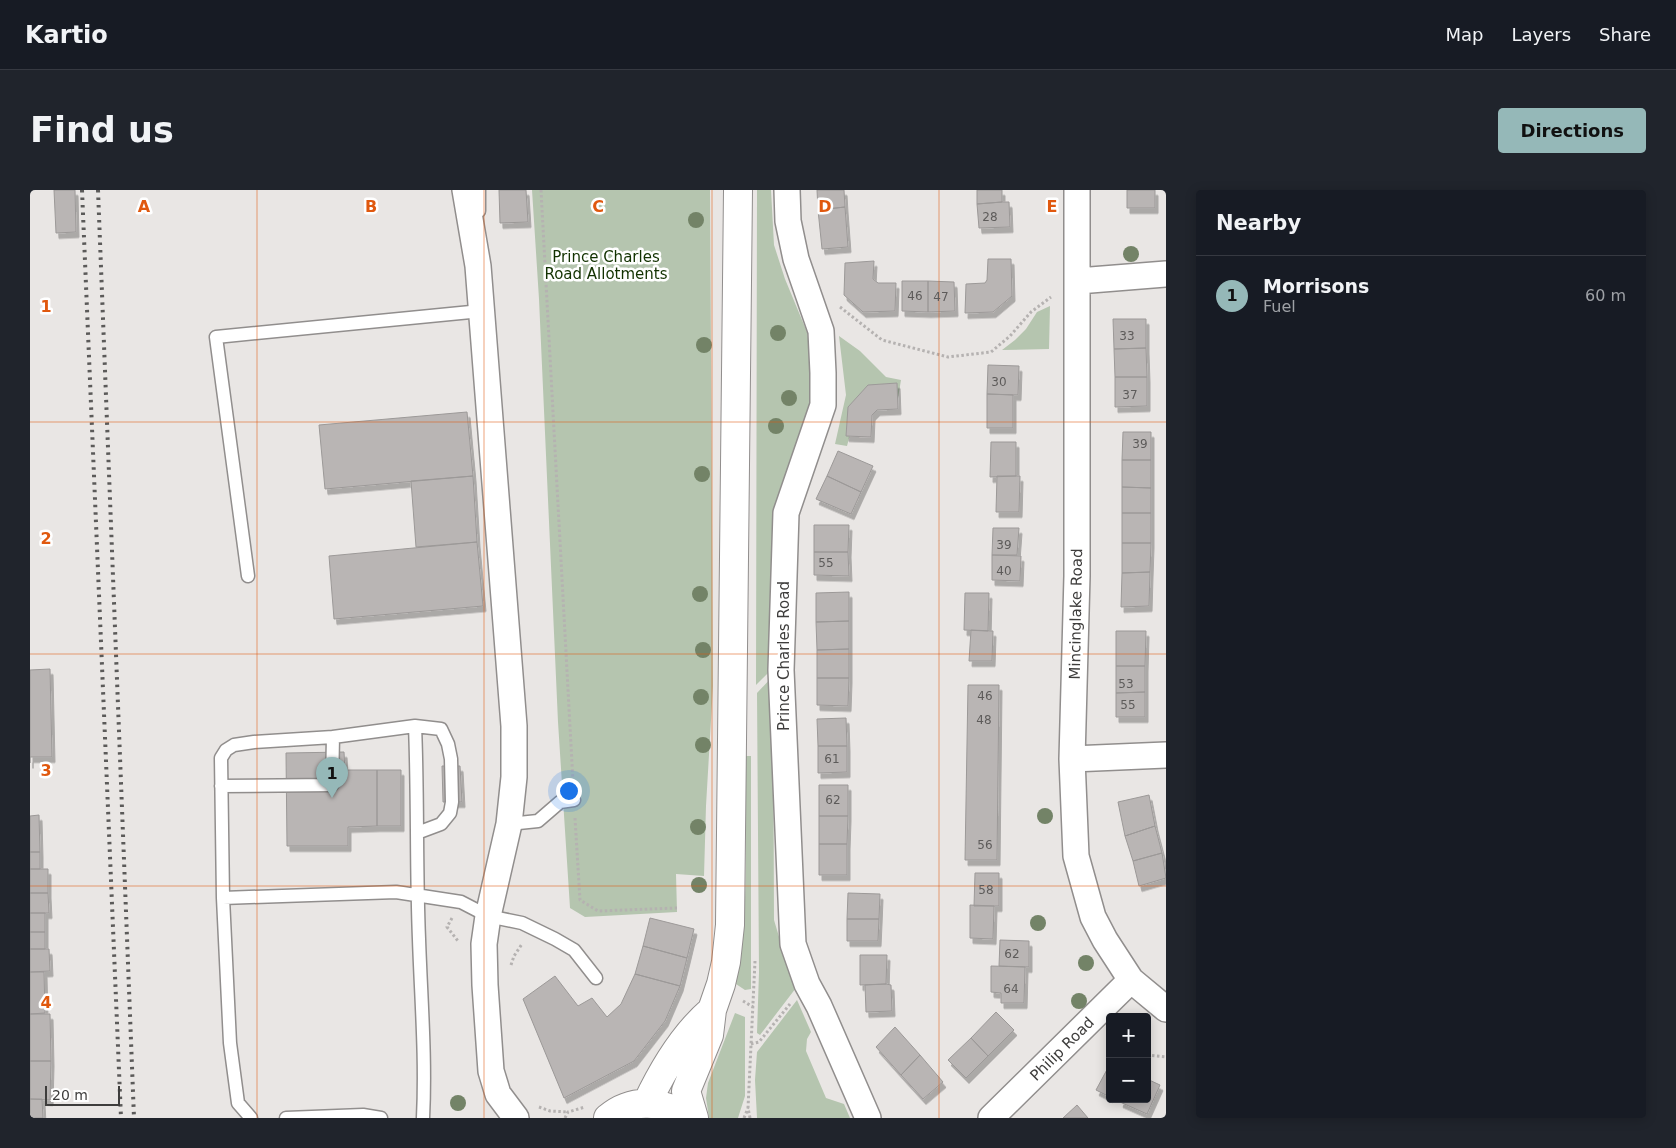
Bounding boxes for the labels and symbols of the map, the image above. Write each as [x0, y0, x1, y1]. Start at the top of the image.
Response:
text: A [138, 197, 151, 216]
text: B [365, 197, 377, 216]
text: C [592, 197, 604, 216]
text: D [818, 197, 832, 216]
text: E [1047, 197, 1057, 216]
house number: 28 [982, 210, 998, 224]
park label: Prince Charles Road Allotments [544, 248, 668, 283]
house number: 46 [907, 289, 923, 303]
house number: 47 [933, 290, 949, 304]
text: 1 [40, 297, 52, 316]
house number: 33 [1119, 329, 1135, 343]
house number: 30 [991, 375, 1007, 389]
house number: 37 [1122, 388, 1138, 402]
house number: 39 [1132, 437, 1148, 451]
text: 2 [40, 529, 52, 548]
house number: 39 [996, 538, 1012, 552]
street label: Mincinglake Road [1066, 548, 1086, 680]
house number: 55 [818, 556, 834, 570]
house number: 40 [996, 564, 1012, 578]
street label: Prince Charles Road [775, 581, 793, 731]
house number: 53 [1118, 677, 1134, 691]
house number: 46 [977, 689, 993, 703]
house number: 55 [1120, 698, 1136, 712]
house number: 48 [976, 713, 992, 727]
house number: 61 [824, 752, 840, 766]
pin: 1 [316, 757, 348, 798]
text: 3 [40, 761, 52, 780]
your location [556, 778, 582, 804]
house number: 62 [825, 793, 841, 807]
house number: 56 [977, 838, 993, 852]
house number: 58 [978, 883, 994, 897]
house number: 62 [1004, 947, 1020, 961]
house number: 64 [1003, 982, 1019, 996]
text: 4 [40, 993, 52, 1012]
street label: Philip Road [1026, 1013, 1098, 1085]
scale bar [45, 1083, 120, 1106]

